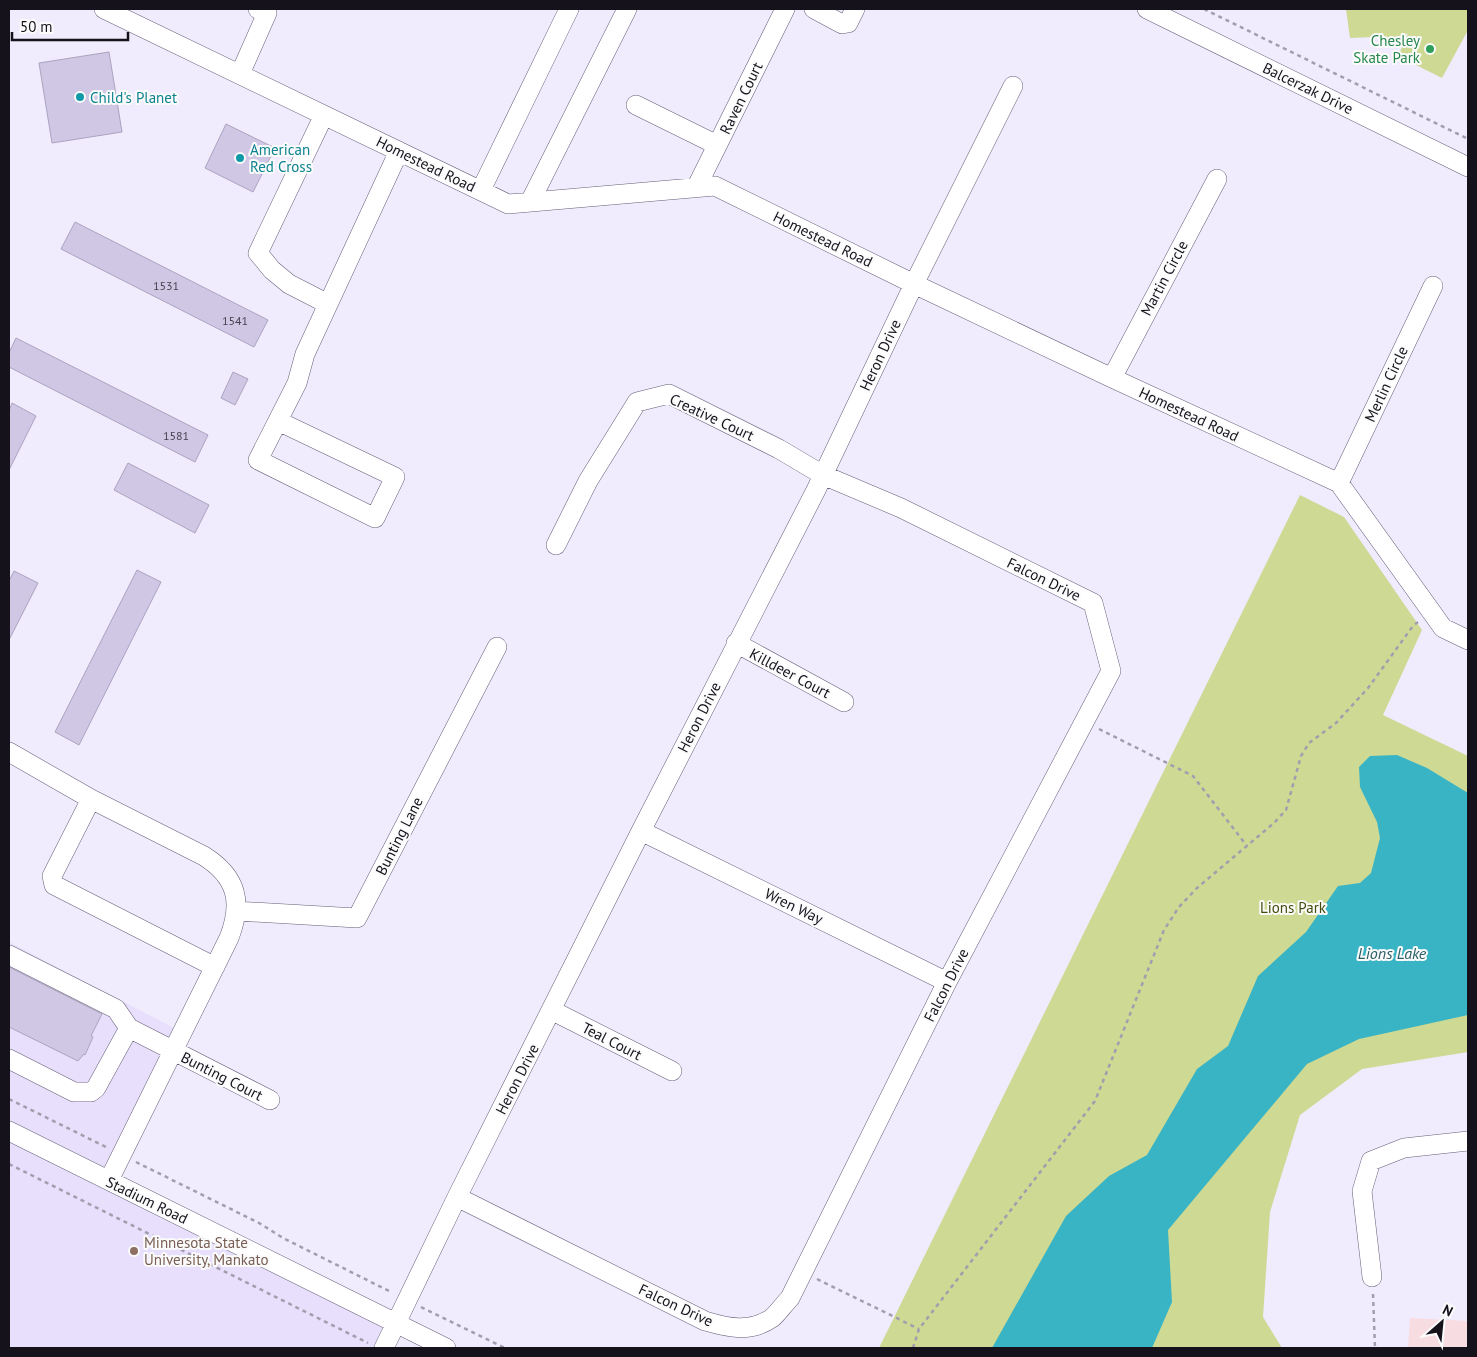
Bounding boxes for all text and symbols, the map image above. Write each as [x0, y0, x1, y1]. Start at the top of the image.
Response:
scale bar [12, 10, 129, 42]
text: 50 m [20, 17, 53, 36]
place label: Chesley Skate Park [1353, 31, 1421, 67]
marker: Chesley Skate Park [1424, 43, 1436, 55]
street label: Balcerzak Drive [1260, 58, 1356, 118]
street label: Raven Court [715, 59, 767, 137]
place label: Child's Planet [90, 88, 177, 107]
marker: Child's Planet [74, 91, 86, 103]
street label: Homestead Road [373, 132, 479, 196]
place label: American Red Cross [250, 140, 312, 176]
marker: American Red Cross [234, 152, 246, 164]
street label: Homestead Road [770, 207, 876, 271]
street label: Martin Circle [1136, 237, 1192, 319]
house number: 1531 [153, 278, 179, 293]
house number: 1541 [222, 313, 248, 328]
street label: Heron Drive [855, 316, 905, 394]
street label: Merlin Circle [1360, 343, 1412, 425]
street label: Homestead Road [1136, 383, 1242, 445]
street label: Creative Court [667, 389, 757, 445]
house number: 1581 [163, 428, 189, 443]
street label: Falcon Drive [1004, 553, 1084, 605]
street label: Killdeer Court [746, 644, 834, 702]
street label: Heron Drive [673, 679, 725, 755]
street label: Bunting Lane [371, 794, 427, 878]
street label: Wren Way [762, 884, 826, 928]
park label: Lions Park [1260, 898, 1327, 917]
water label: Lions Lake [1358, 943, 1427, 963]
street label: Falcon Drive [919, 945, 973, 1025]
street label: Teal Court [579, 1018, 645, 1064]
street label: Heron Drive [491, 1041, 543, 1117]
street label: Bunting Court [178, 1047, 266, 1105]
street label: Stadium Road [103, 1172, 191, 1228]
place label: Minnesota State University, Mankato [144, 1233, 268, 1269]
marker: Minnesota State University, Mankato [128, 1245, 140, 1257]
street label: Falcon Drive [636, 1280, 716, 1330]
north arrow [1417, 1297, 1467, 1347]
text: N [1440, 1300, 1456, 1321]

